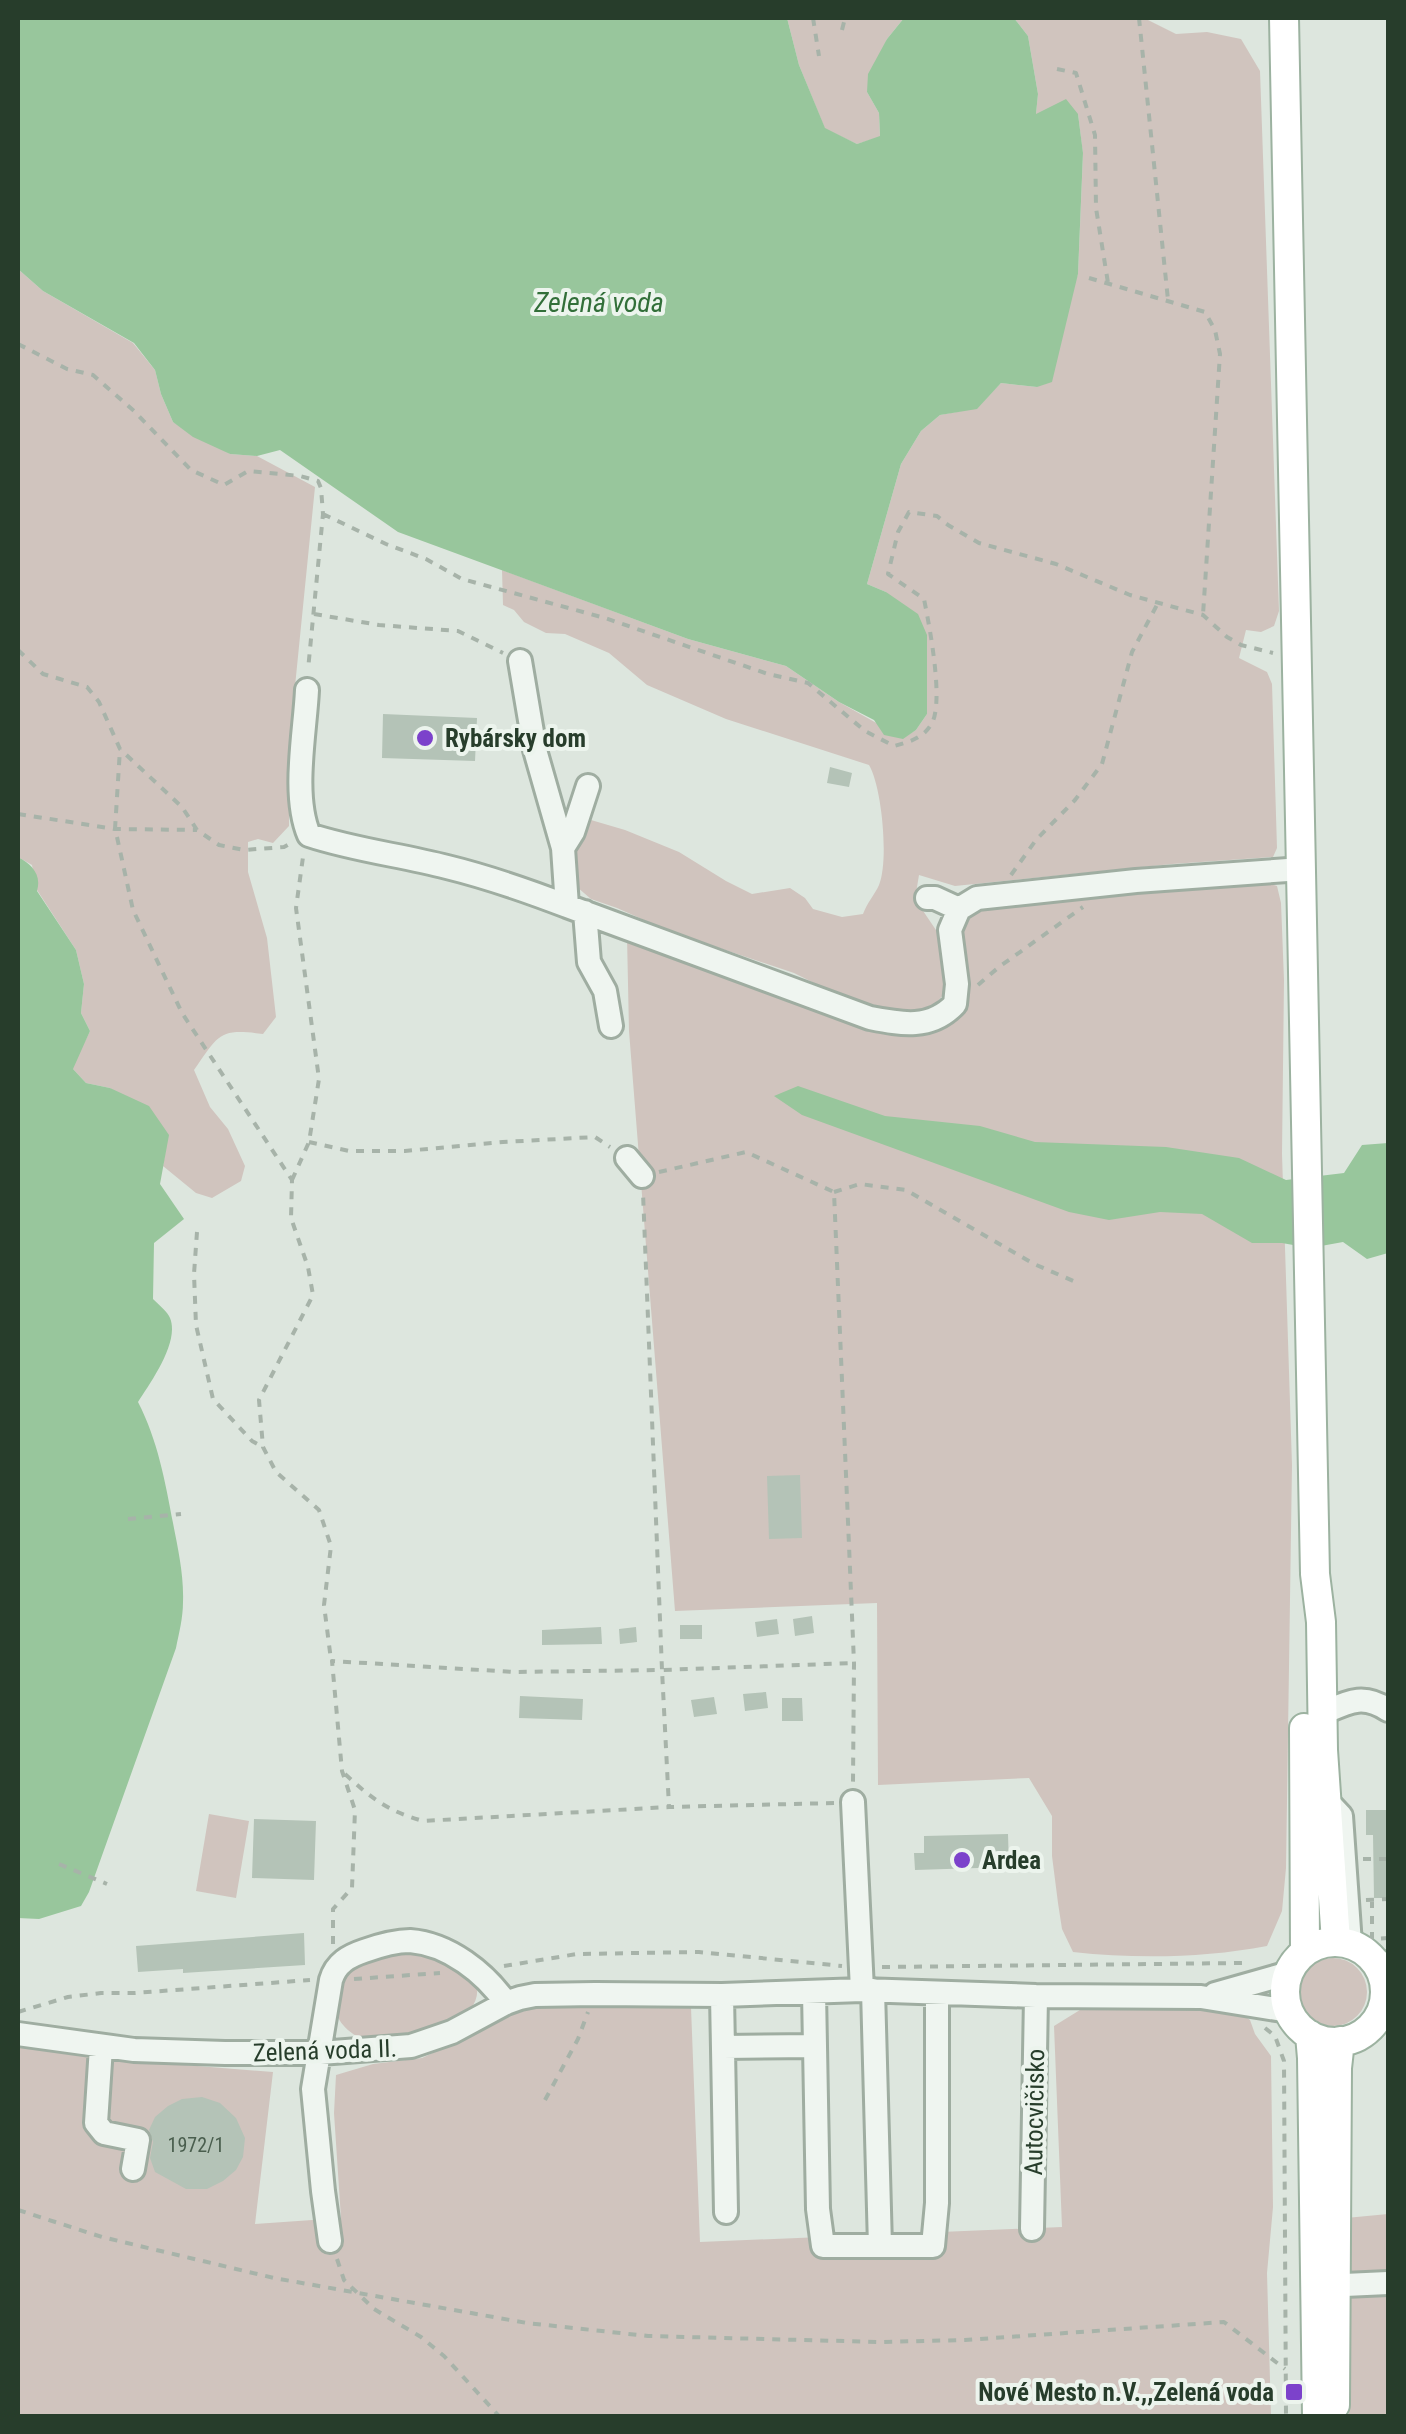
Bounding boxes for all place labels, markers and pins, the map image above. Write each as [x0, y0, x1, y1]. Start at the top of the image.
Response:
place label: Rybársky dom [445, 724, 586, 753]
marker: Rybársky dom [414, 727, 436, 749]
place label: Ardea [982, 1846, 1041, 1875]
marker: Ardea [951, 1849, 973, 1871]
place label: Nové Mesto n.V.,,Zelená voda [978, 2378, 1274, 2407]
marker: Nové Mesto n.V.,,Zelená voda [1283, 2381, 1305, 2403]

